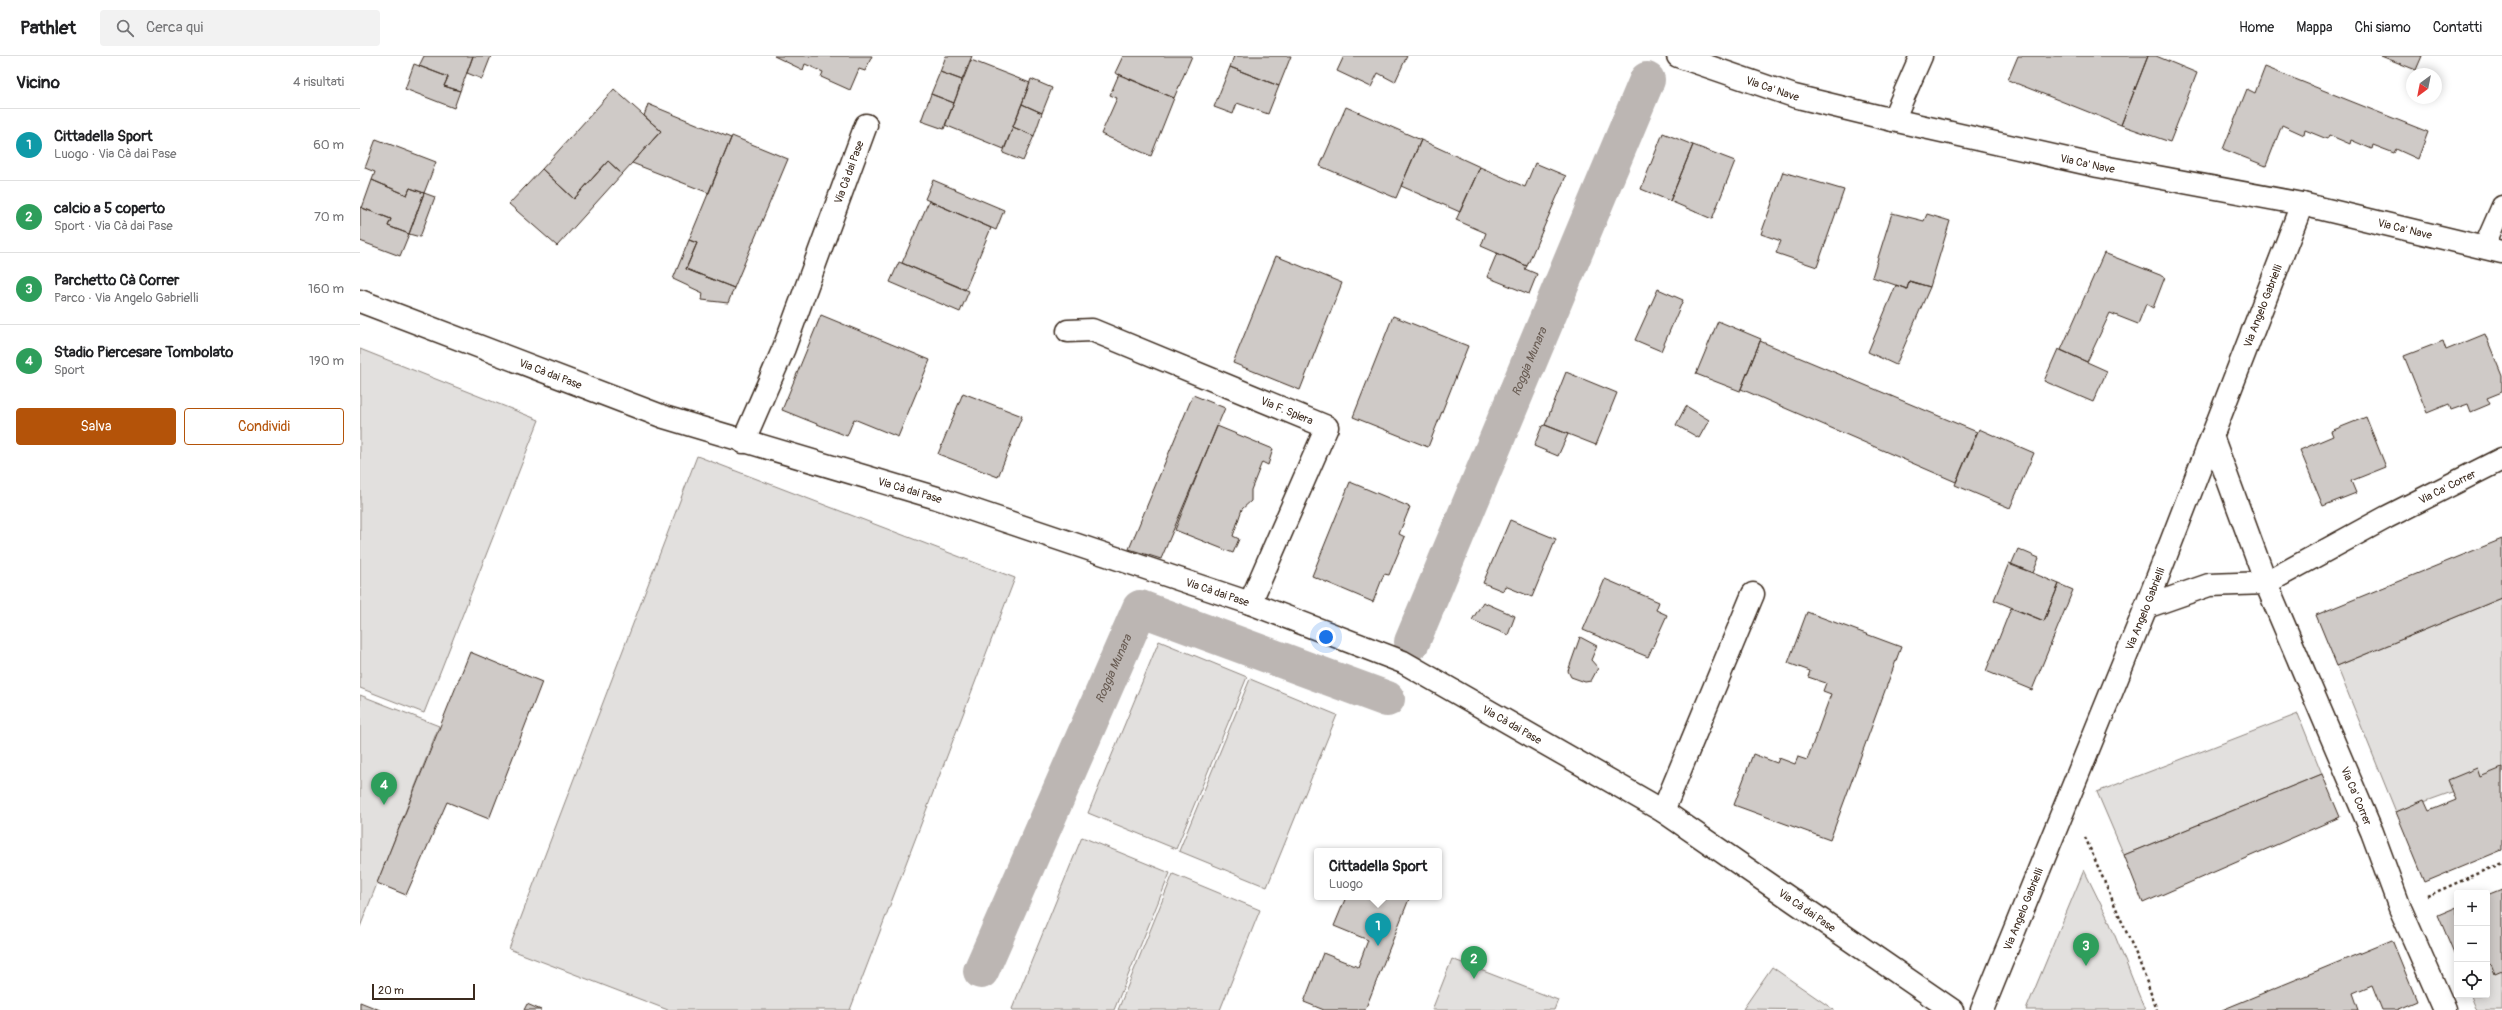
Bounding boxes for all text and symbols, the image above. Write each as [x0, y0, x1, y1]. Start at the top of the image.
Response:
search box [100, 10, 380, 46]
text: Pathlet [20, 16, 76, 40]
icon: search [114, 17, 136, 39]
text: Cerca qui [146, 18, 203, 37]
text: Home [2239, 19, 2274, 36]
text: Mappa [2296, 19, 2333, 36]
text: Chi siamo [2355, 19, 2411, 36]
text: Contatti [2433, 19, 2482, 36]
north arrow [2406, 68, 2442, 104]
text: Vicino [16, 72, 60, 93]
text: 4 risultati [293, 74, 344, 90]
street label: Via Ca' Nave [1744, 74, 1801, 104]
text: Cittadella Sport [54, 127, 153, 146]
text: 1 [26, 137, 32, 153]
text: 60 m [313, 137, 344, 153]
street label: Via Cà dai Pase [832, 138, 867, 206]
text: Luogo · Via Cà dai Pase [54, 146, 176, 162]
street label: Via Ca' Nave [2059, 152, 2116, 176]
text: calcio a 5 coperto [54, 199, 165, 218]
text: 2 [25, 209, 33, 225]
text: 70 m [314, 209, 344, 225]
street label: Via Ca' Nave [2376, 216, 2434, 242]
text: Sport · Via Cà dai Pase [54, 218, 173, 234]
street label: Via Angelo Gabrielli [2241, 263, 2285, 349]
text: Parchetto Cà Correr [54, 271, 179, 290]
text: 3 [25, 281, 33, 297]
text: 160 m [308, 281, 344, 297]
text: Parco · Via Angelo Gabrielli [54, 290, 198, 306]
water label: Roggia Munara [1509, 324, 1551, 398]
text: Stadio Piercesare Tombolato [54, 343, 233, 362]
text: 4 [25, 353, 33, 369]
text: 190 m [309, 353, 344, 369]
street label: Via Cà dai Pase [517, 356, 584, 392]
text: Sport [54, 362, 85, 378]
street label: Via F. Spiera [1259, 394, 1315, 428]
button: Salva [16, 408, 176, 445]
button: Condividi [184, 408, 344, 445]
street label: Via Ca' Correr [2417, 467, 2478, 507]
street label: Via Cà dai Pase [876, 475, 944, 506]
street label: Via Angelo Gabrielli [2123, 566, 2168, 652]
street label: Via Cà dai Pase [1184, 576, 1251, 609]
your location [1316, 627, 1336, 647]
water label: Roggia Munara [1092, 631, 1136, 705]
street label: Via Cà dai Pase [1480, 703, 1544, 747]
street label: Via Ca' Correr [2338, 765, 2374, 827]
pin: 4 [371, 772, 397, 805]
popup [1314, 848, 1442, 900]
text: Cittadella Sport [1329, 857, 1427, 876]
street label: Via Angelo Gabrielli [2001, 866, 2046, 952]
text: Luogo [1329, 876, 1363, 892]
street label: Via Cà dai Pase [1776, 887, 1838, 935]
map controls [2454, 890, 2490, 998]
button: + [2454, 890, 2490, 926]
pin: 1 [1365, 913, 1391, 946]
button: − [2454, 926, 2490, 962]
pin: 3 [2073, 933, 2099, 966]
pin: 2 [1461, 946, 1487, 979]
button: locate [2454, 962, 2490, 998]
scale bar [372, 982, 475, 1001]
text: 20 m [378, 984, 404, 997]

